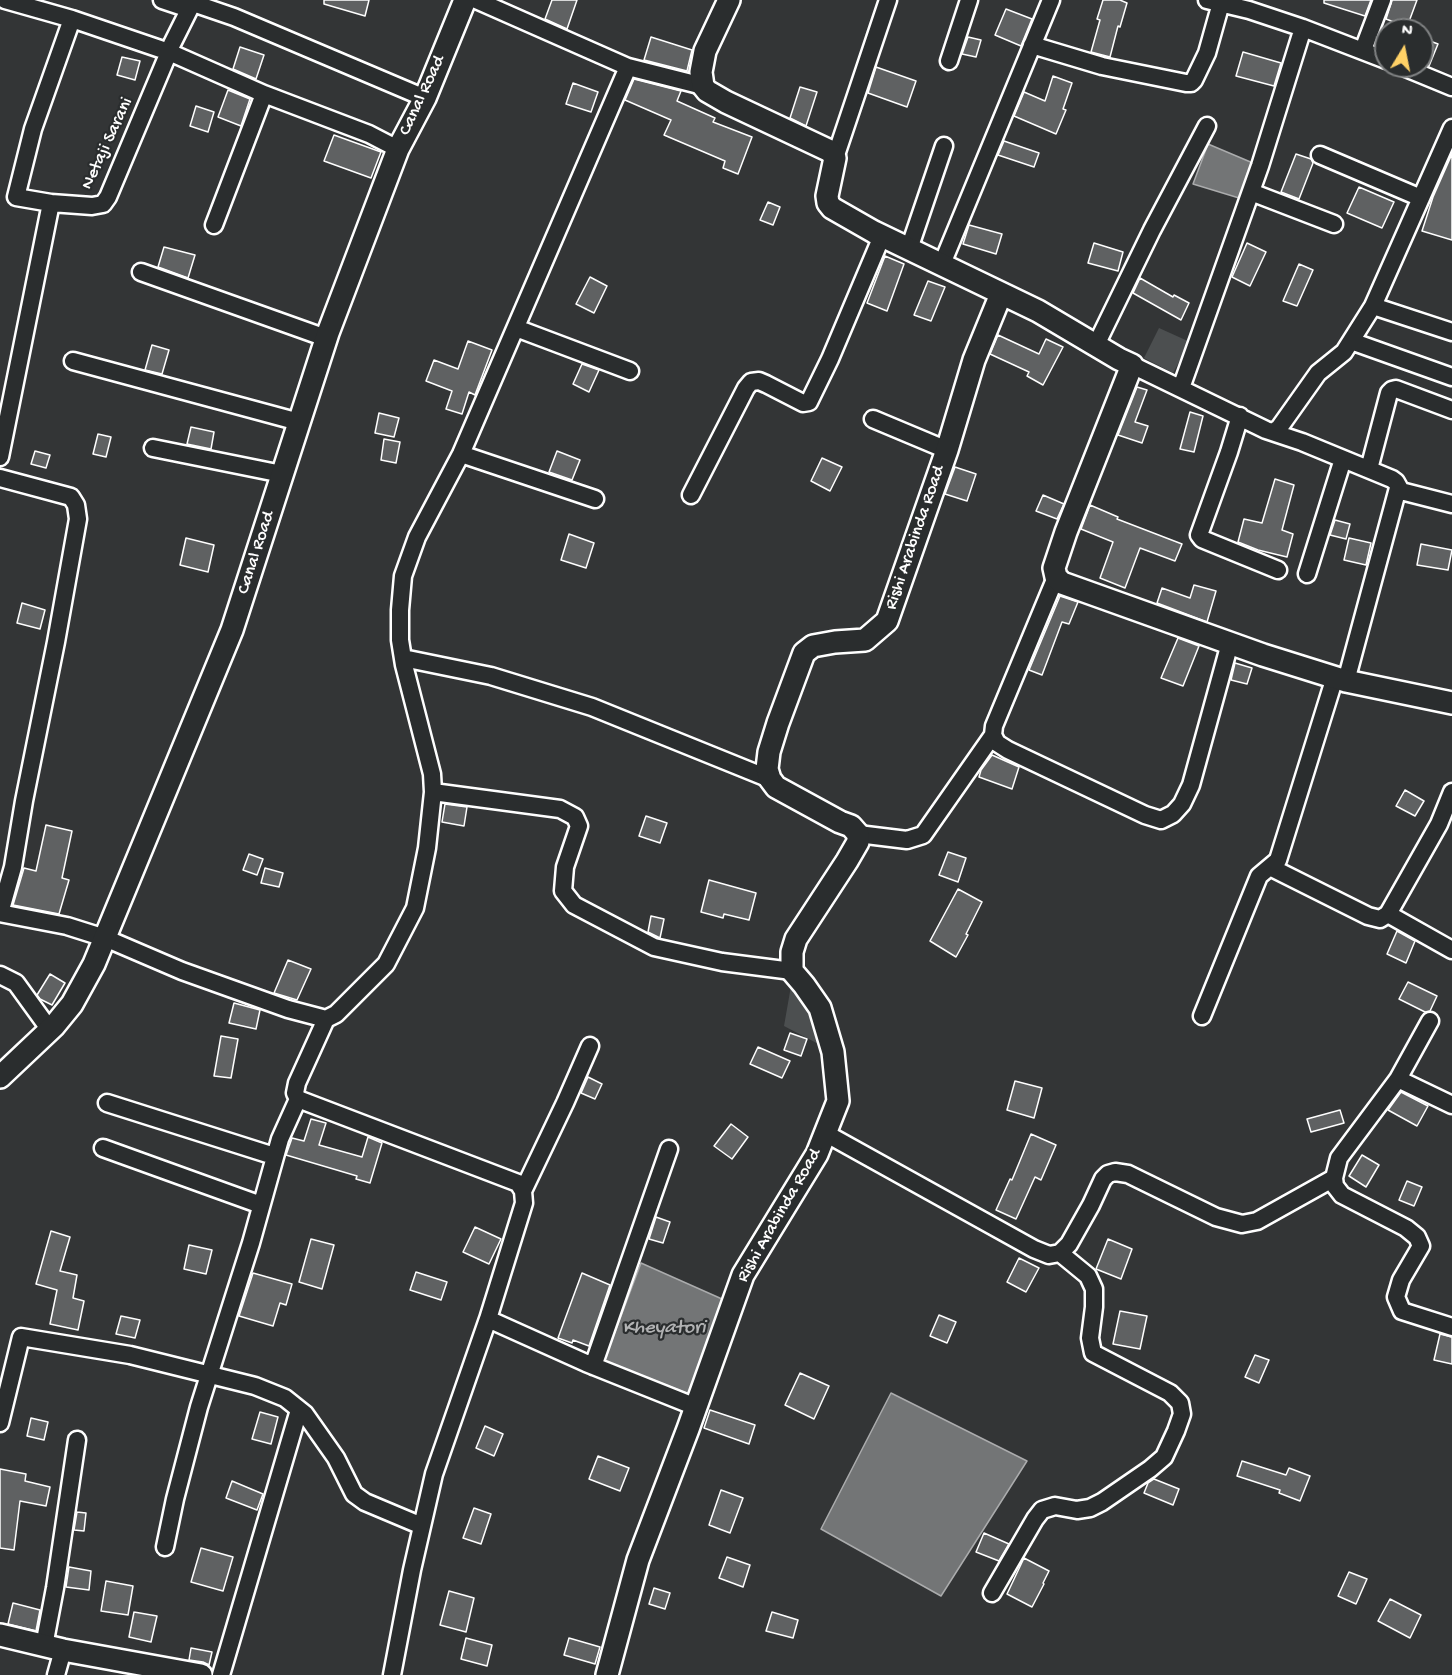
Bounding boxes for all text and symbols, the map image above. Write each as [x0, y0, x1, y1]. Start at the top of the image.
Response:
north arrow [1374, 18, 1434, 78]
text: N [1400, 21, 1414, 42]
street label: Canal Road [395, 53, 451, 139]
street label: Netaji Sarani [77, 95, 139, 193]
street label: Rishi Arabinda Road [881, 463, 951, 613]
street label: Canal Road [233, 509, 281, 597]
street label: Rishi Arabinda Road [733, 1145, 827, 1287]
water label: Kheyatori [623, 1317, 705, 1341]

